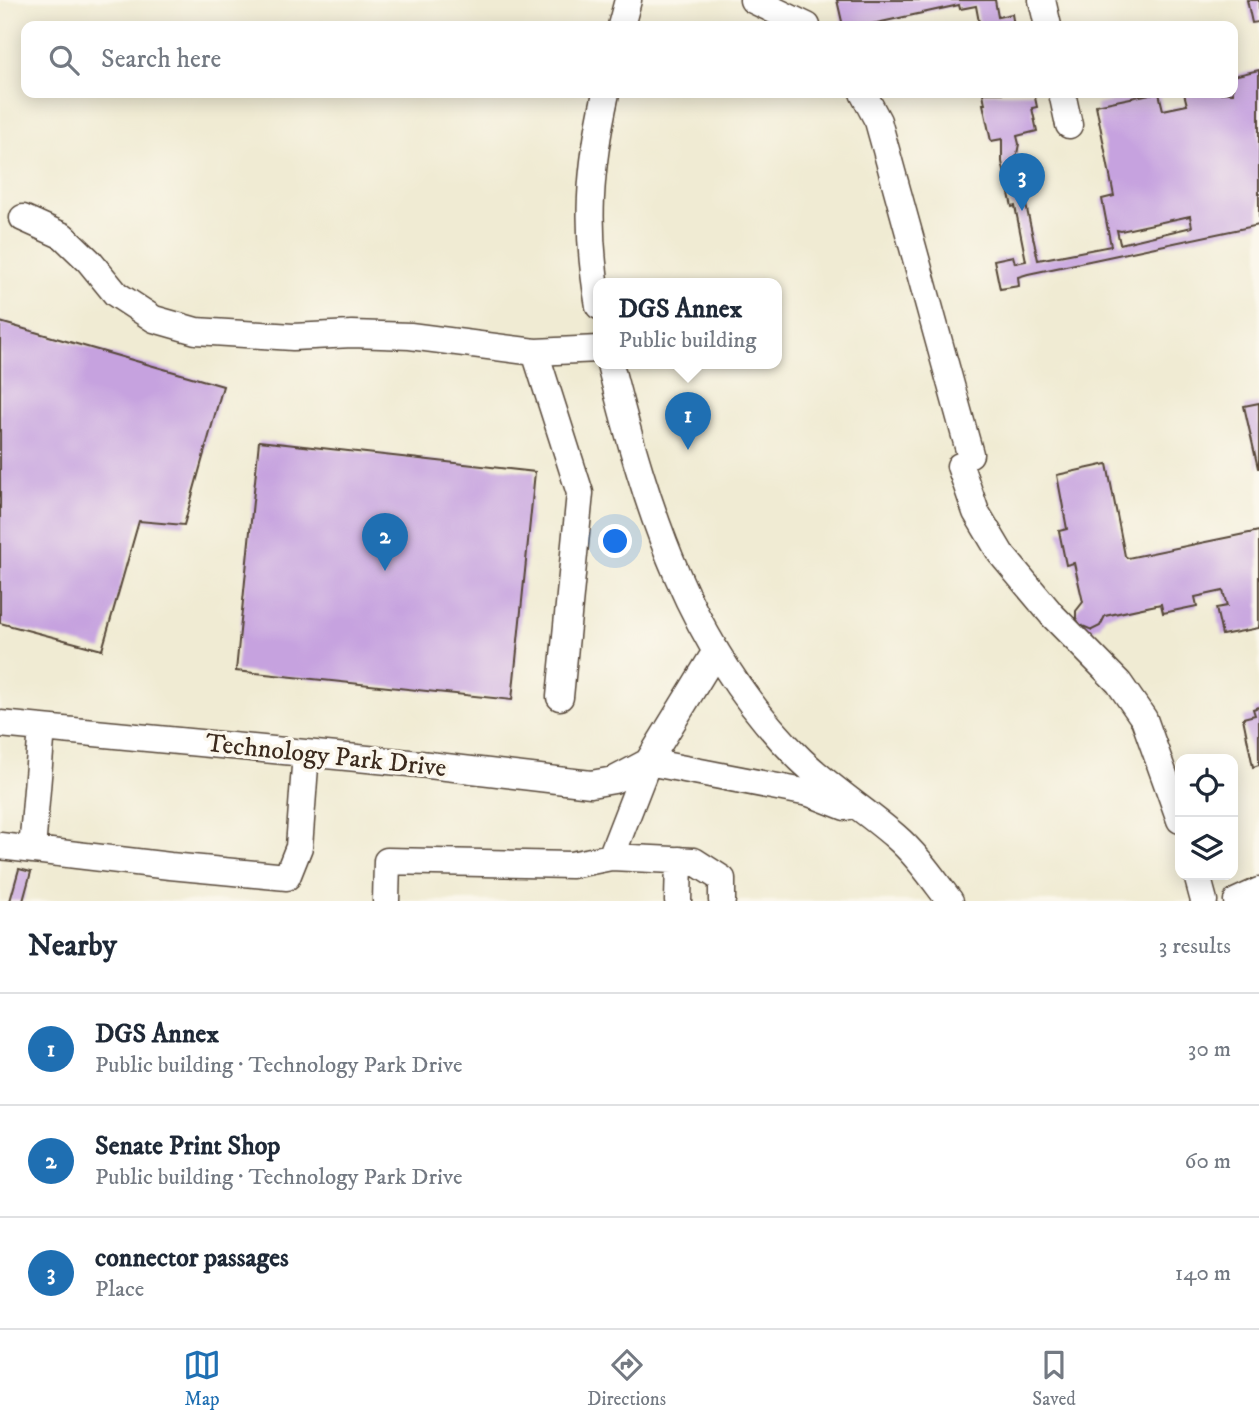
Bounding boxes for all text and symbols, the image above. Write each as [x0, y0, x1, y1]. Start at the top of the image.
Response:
search box [21, 21, 1238, 98]
icon: search [45, 41, 83, 79]
text: Search here [101, 43, 221, 76]
pin: 3 [999, 153, 1045, 211]
popup [593, 278, 782, 369]
text: DGS Annex [618, 293, 742, 326]
text: Public building [618, 326, 757, 355]
pin: 1 [665, 392, 711, 450]
pin: 2 [362, 513, 408, 571]
your location [598, 524, 632, 558]
street label: Technology Park Drive [204, 727, 448, 785]
map controls [1175, 754, 1238, 880]
button: locate [1175, 754, 1238, 817]
button: layers [1175, 817, 1238, 880]
text: Nearby [28, 928, 117, 965]
text: 3 results [1159, 932, 1231, 961]
text: DGS Annex [95, 1018, 219, 1051]
text: 1 [47, 1035, 55, 1064]
text: 30 m [1188, 1035, 1231, 1064]
text: Public building · Technology Park Drive [95, 1051, 463, 1080]
text: Senate Print Shop [95, 1130, 280, 1163]
text: 2 [45, 1147, 57, 1176]
text: 60 m [1184, 1147, 1231, 1176]
text: Public building · Technology Park Drive [95, 1163, 463, 1192]
text: connector passages [95, 1242, 289, 1275]
text: 3 [47, 1259, 55, 1288]
text: 140 m [1175, 1259, 1231, 1288]
text: Place [95, 1275, 144, 1304]
tab: Map [183, 1346, 221, 1411]
tab: Directions [587, 1346, 666, 1411]
tab: Saved [1032, 1346, 1076, 1411]

